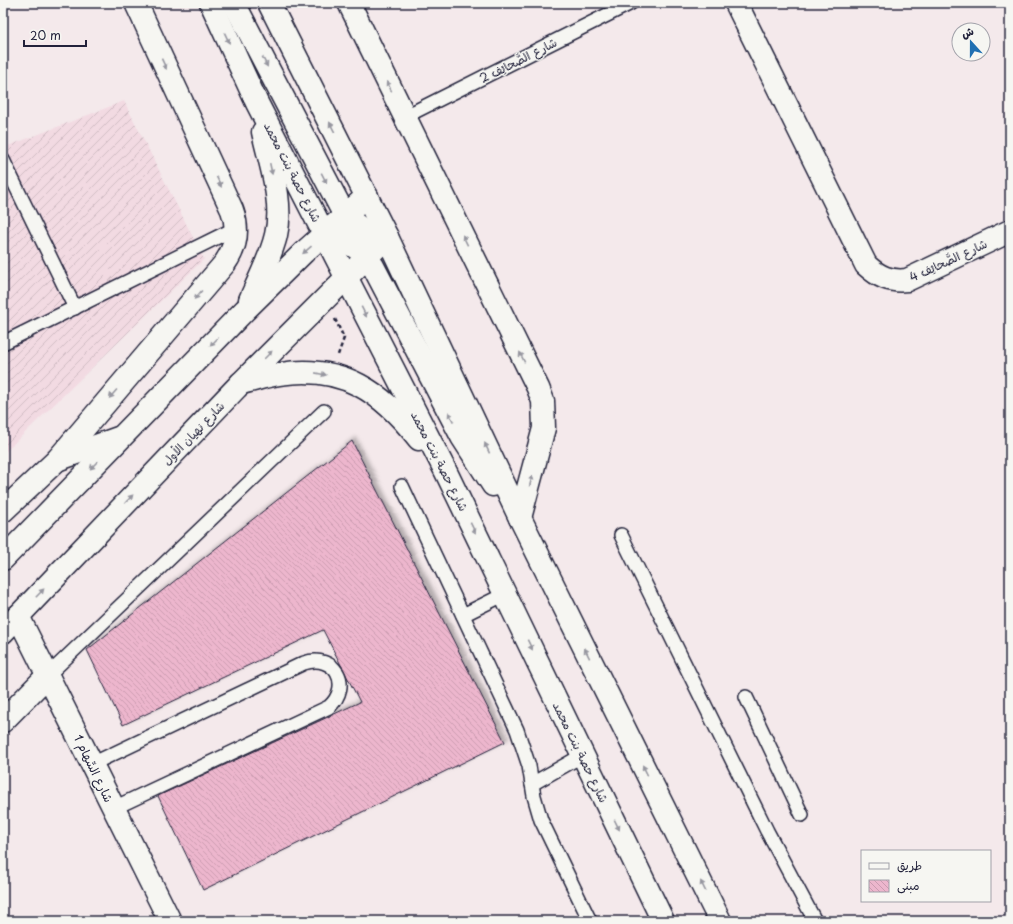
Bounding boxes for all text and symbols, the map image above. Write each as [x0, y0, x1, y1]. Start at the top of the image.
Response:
scale bar [24, 22, 86, 48]
north arrow [951, 22, 991, 62]
text: ش [959, 22, 976, 42]
text: 20 m [30, 26, 61, 44]
one-way arrow [224, 33, 230, 44]
street label: شارع الصَّحائِف 2 [476, 33, 560, 88]
one-way arrow [262, 57, 268, 68]
one-way arrow [161, 58, 167, 69]
one-way arrow [386, 80, 392, 92]
street label: شارع حصة بنت محمد [259, 119, 326, 226]
one-way arrow [329, 122, 335, 133]
one-way arrow [269, 162, 275, 175]
one-way arrow [321, 172, 327, 184]
one-way arrow [216, 176, 222, 187]
street label: شارع الصَّحائِف 4 [906, 234, 990, 287]
one-way arrow [462, 235, 468, 246]
one-way arrow [301, 246, 312, 255]
one-way arrow [193, 290, 202, 301]
one-way arrow [361, 306, 368, 318]
one-way arrow [210, 337, 219, 347]
one-way arrow [263, 350, 273, 360]
one-way arrow [519, 351, 526, 363]
one-way arrow [315, 371, 327, 377]
one-way arrow [108, 389, 117, 399]
street label: شارع نهيان الأول [158, 397, 229, 470]
street label: شارع حصة بنت محمد [406, 408, 473, 515]
one-way arrow [448, 411, 454, 423]
one-way arrow [484, 442, 490, 454]
one-way arrow [89, 460, 99, 470]
one-way arrow [528, 474, 534, 486]
one-way arrow [125, 494, 134, 504]
one-way arrow [470, 522, 476, 534]
one-way arrow [35, 588, 44, 598]
one-way arrow [527, 639, 533, 651]
one-way arrow [584, 647, 590, 659]
street label: شارع حصة بنت محمد [548, 698, 613, 806]
street label: شارع السِّهام 1 [69, 731, 118, 805]
one-way arrow [642, 764, 648, 775]
one-way arrow [614, 820, 620, 831]
legend [861, 850, 991, 902]
text: طريق [897, 856, 922, 874]
text: مبنى [897, 876, 920, 894]
one-way arrow [699, 880, 706, 892]

